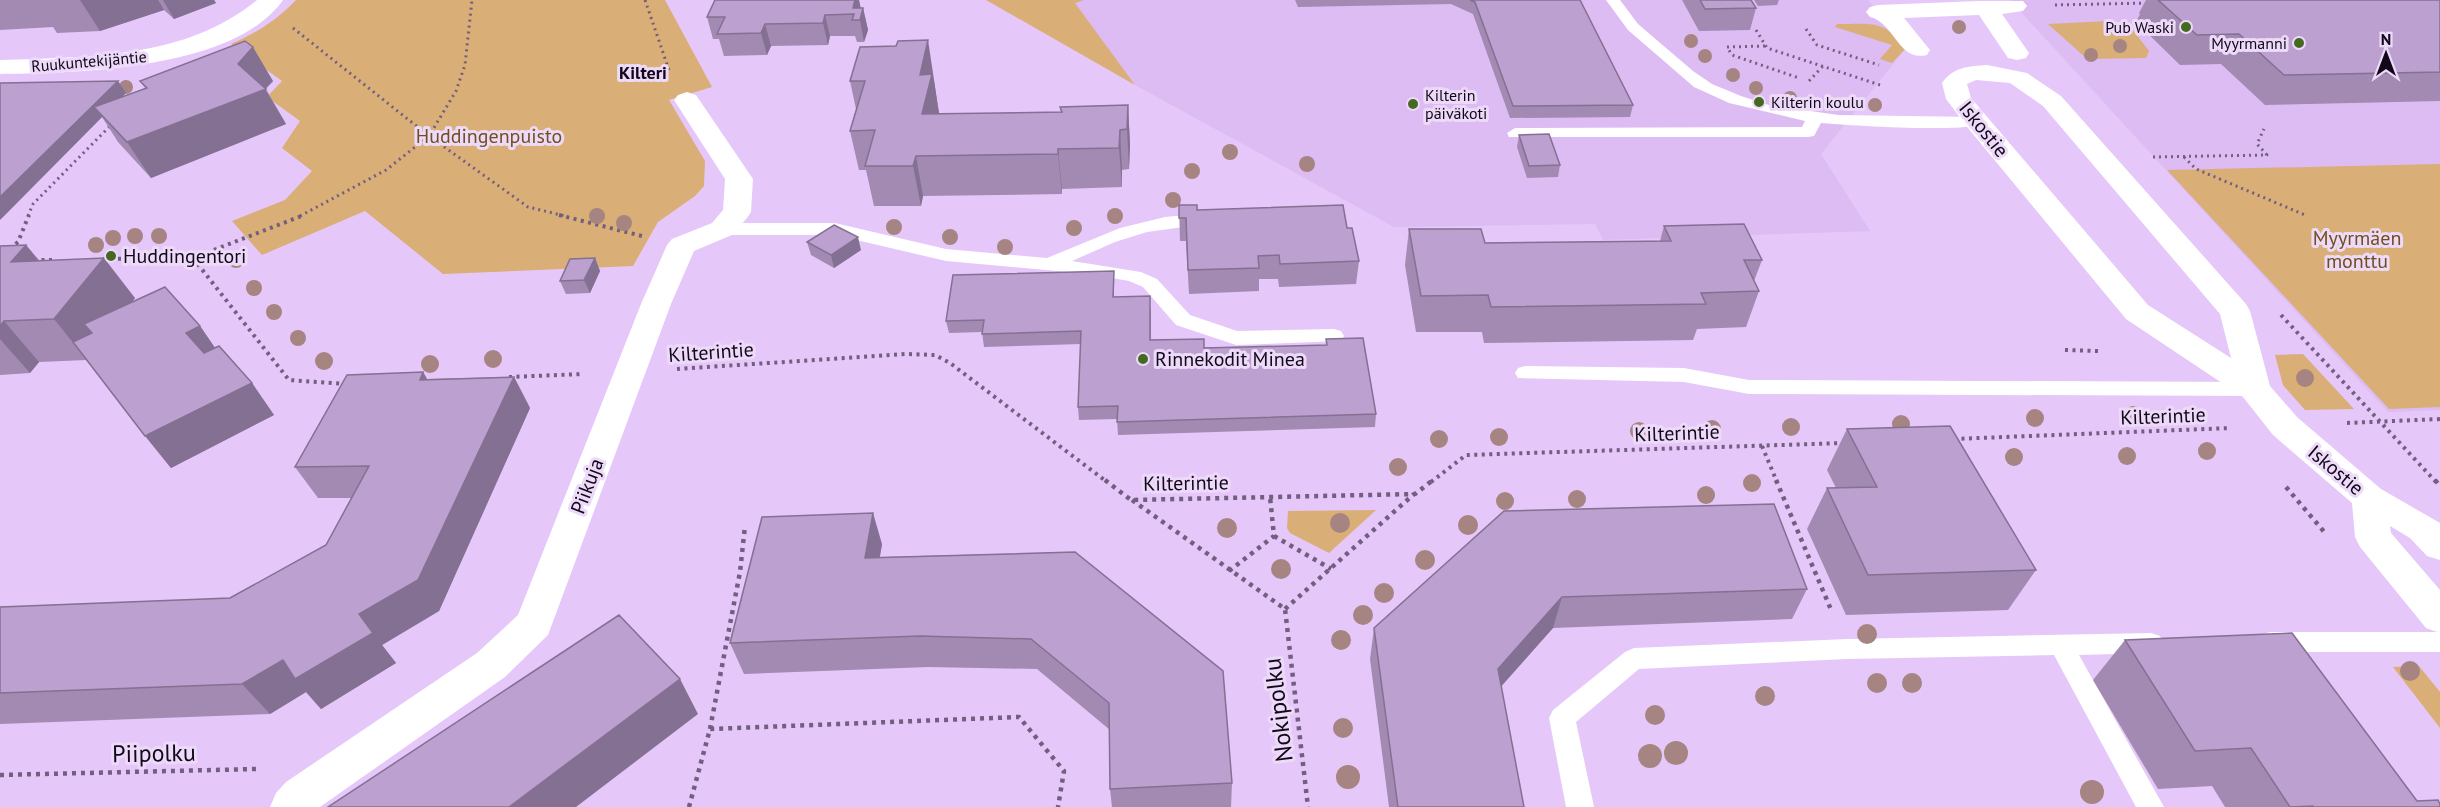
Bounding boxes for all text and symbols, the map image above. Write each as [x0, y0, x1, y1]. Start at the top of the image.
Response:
place label: Pub Waski [2105, 17, 2174, 37]
marker: Pub Waski [2179, 20, 2193, 34]
north arrow [2356, 24, 2416, 84]
text: N [2381, 29, 2391, 49]
place label: Myyrmanni [2211, 33, 2287, 53]
marker: Myyrmanni [2292, 36, 2306, 50]
street label: Ruukuntekijäntie [30, 46, 148, 76]
district label: Kilteri [619, 61, 667, 84]
place label: Kilterin päiväkoti [1425, 85, 1487, 123]
place label: Kilterin koulu [1771, 92, 1864, 112]
marker: Kilterin koulu [1752, 95, 1766, 109]
street label: Iskostie [1953, 96, 2015, 162]
marker: Kilterin päiväkoti [1406, 97, 1420, 111]
park label: Huddingenpuisto [416, 123, 562, 149]
park label: Myyrmäen monttu [2313, 225, 2401, 274]
place label: Huddingentori [123, 243, 246, 269]
marker: Huddingentori [104, 249, 118, 263]
street label: Kilterintie [667, 336, 755, 368]
place label: Rinnekodit Minea [1155, 346, 1305, 372]
marker: Rinnekodit Minea [1136, 352, 1150, 366]
street label: Kilterintie [2120, 402, 2206, 430]
street label: Kilterintie [1634, 419, 1720, 447]
street label: Iskostie [2303, 439, 2369, 501]
street label: Piikuja [565, 454, 609, 518]
street label: Kilterintie [1143, 469, 1229, 497]
street label: Nokipolku [1256, 656, 1300, 764]
street label: Piipolku [112, 737, 196, 769]

